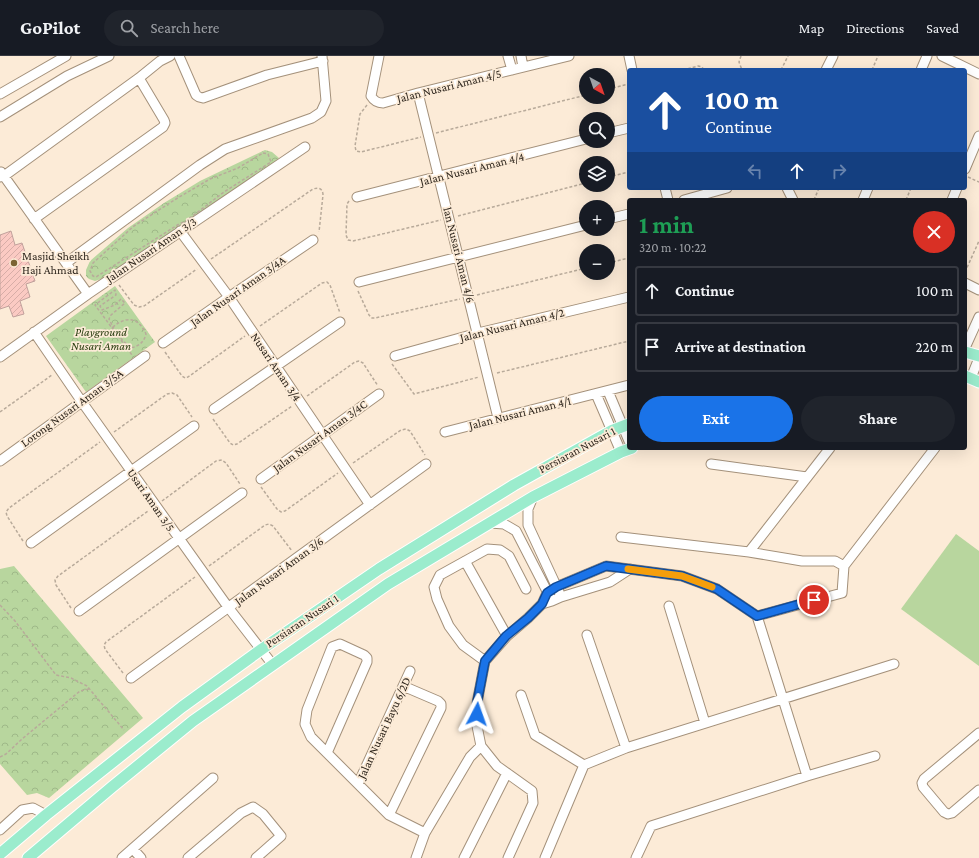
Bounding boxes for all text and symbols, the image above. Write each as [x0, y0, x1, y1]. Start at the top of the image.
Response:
search box [104, 10, 384, 46]
text: GoPilot [20, 17, 80, 38]
icon: search [118, 17, 140, 39]
text: Search here [150, 20, 219, 36]
text: Map [799, 20, 824, 36]
text: Directions [846, 20, 904, 36]
text: Saved [926, 20, 959, 36]
street label: Jalan Nusari Aman 4/5 [394, 66, 503, 106]
north arrow [579, 68, 615, 104]
map controls [579, 68, 615, 280]
icon: ahead [639, 84, 691, 136]
text: 100 m [705, 84, 779, 115]
button: search [579, 112, 615, 148]
text: Continue [705, 117, 772, 137]
street label: Jalan Nusari Aman 4/4 [417, 149, 526, 189]
button: layers [579, 156, 615, 192]
icon: left [744, 160, 766, 182]
icon: ahead [786, 160, 808, 182]
icon: right [828, 160, 850, 182]
button: + [579, 200, 615, 236]
street label: lan Nusari Aman 4/6 [440, 206, 478, 304]
text: 1 min [639, 211, 694, 238]
button: close [913, 211, 955, 253]
street label: Jalan Nusari Aman 3/3 [102, 214, 199, 286]
text: 320 m · 10:22 [639, 240, 707, 255]
button: − [579, 244, 615, 280]
place label: Masjid Sheikh Haji Ahmad [22, 249, 90, 277]
street label: Jalan Nusari Aman 3/4A [187, 253, 289, 330]
marker: Masjid Sheikh Haji Ahmad [9, 258, 19, 268]
icon: ahead [641, 280, 663, 302]
text: Continue [675, 283, 734, 299]
text: 100 m [916, 283, 953, 299]
street label: Jalan Nusari Aman 4/2 [457, 305, 566, 345]
park label: Playground Nusari Aman [71, 325, 131, 353]
street label: Nusari Aman 3/4 [248, 330, 304, 404]
icon: arrive [641, 336, 663, 358]
text: Arrive at destination [675, 339, 806, 355]
text: 220 m [915, 339, 953, 355]
street label: Lorong Nusari Aman 3/5A [18, 366, 126, 450]
street label: Jalan Nusari Aman 4/1 [466, 393, 573, 433]
button: Exit [639, 396, 793, 442]
button: Share [801, 396, 955, 442]
street label: Jalan Nusari Aman 3/4C [269, 397, 370, 476]
street label: Persiaran Nusari 1 [536, 424, 618, 476]
street label: Usari Aman 3/5 [124, 466, 178, 534]
street label: Jalan Nusari Aman 3/6 [231, 534, 326, 609]
pin [797, 583, 831, 617]
icon: arrive [803, 589, 825, 611]
street label: Persiaran Nusari 1 [263, 591, 341, 651]
street label: Jalan Nusari Bayu 6/2D [354, 675, 414, 782]
position arrow [456, 693, 498, 735]

